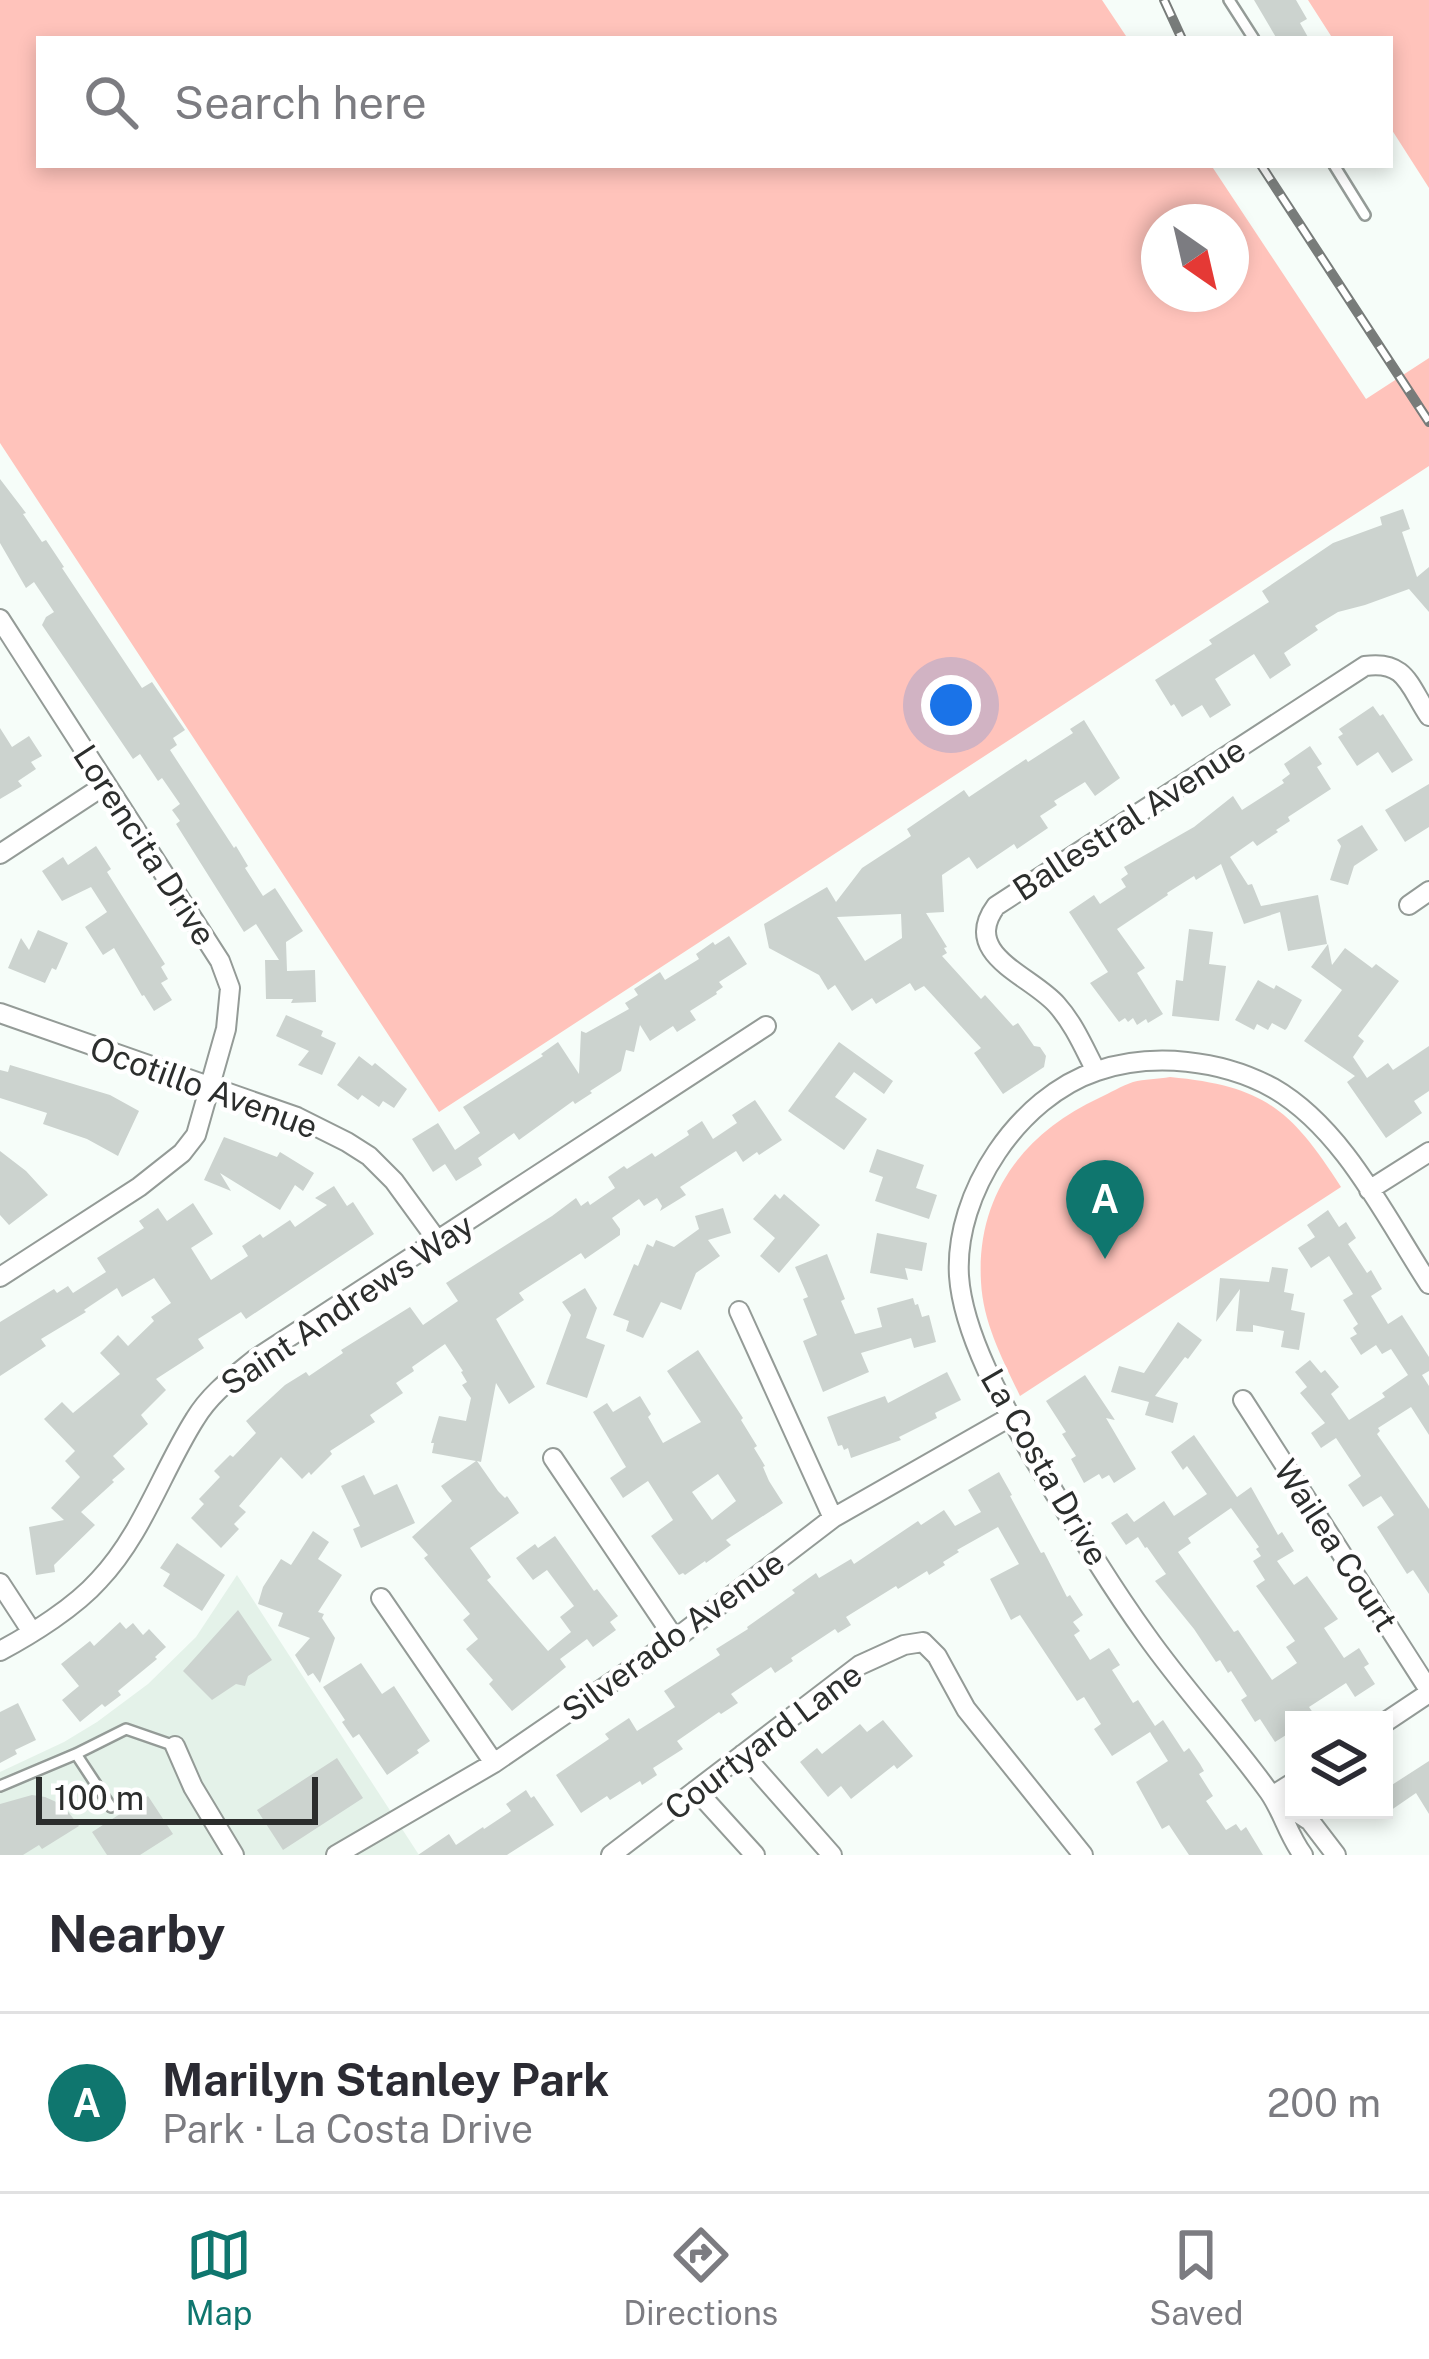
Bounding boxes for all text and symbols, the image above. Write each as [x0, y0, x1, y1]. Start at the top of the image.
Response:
search box [36, 36, 1393, 168]
icon: search [78, 69, 144, 135]
text: Search here [174, 76, 427, 129]
north arrow [1141, 204, 1249, 312]
your location [921, 675, 981, 735]
street label: Ballestral Avenue [1006, 730, 1252, 908]
street label: Lorencita Drive [66, 738, 224, 952]
street label: Ocotillo Avenue [85, 1028, 323, 1146]
pin: A [1066, 1160, 1144, 1259]
street label: Saint Andrews Way [214, 1206, 480, 1402]
street label: La Costa Drive [973, 1362, 1117, 1572]
street label: Wailea Court [1267, 1452, 1405, 1638]
street label: Silverado Avenue [555, 1543, 791, 1729]
street label: Courtyard Lane [657, 1655, 869, 1827]
map controls [1285, 1711, 1393, 1819]
button: layers [1285, 1711, 1393, 1819]
scale bar [36, 1771, 318, 1824]
text: 100 m [54, 1779, 144, 1817]
text: Nearby [48, 1904, 225, 1963]
text: Marilyn Stanley Park [162, 2053, 609, 2106]
text: A [73, 2080, 101, 2126]
text: 200 m [1267, 2080, 1381, 2126]
text: Park · La Costa Drive [162, 2106, 533, 2152]
tab: Map [185, 2222, 252, 2332]
tab: Directions [623, 2222, 778, 2332]
tab: Saved [1149, 2222, 1244, 2332]

